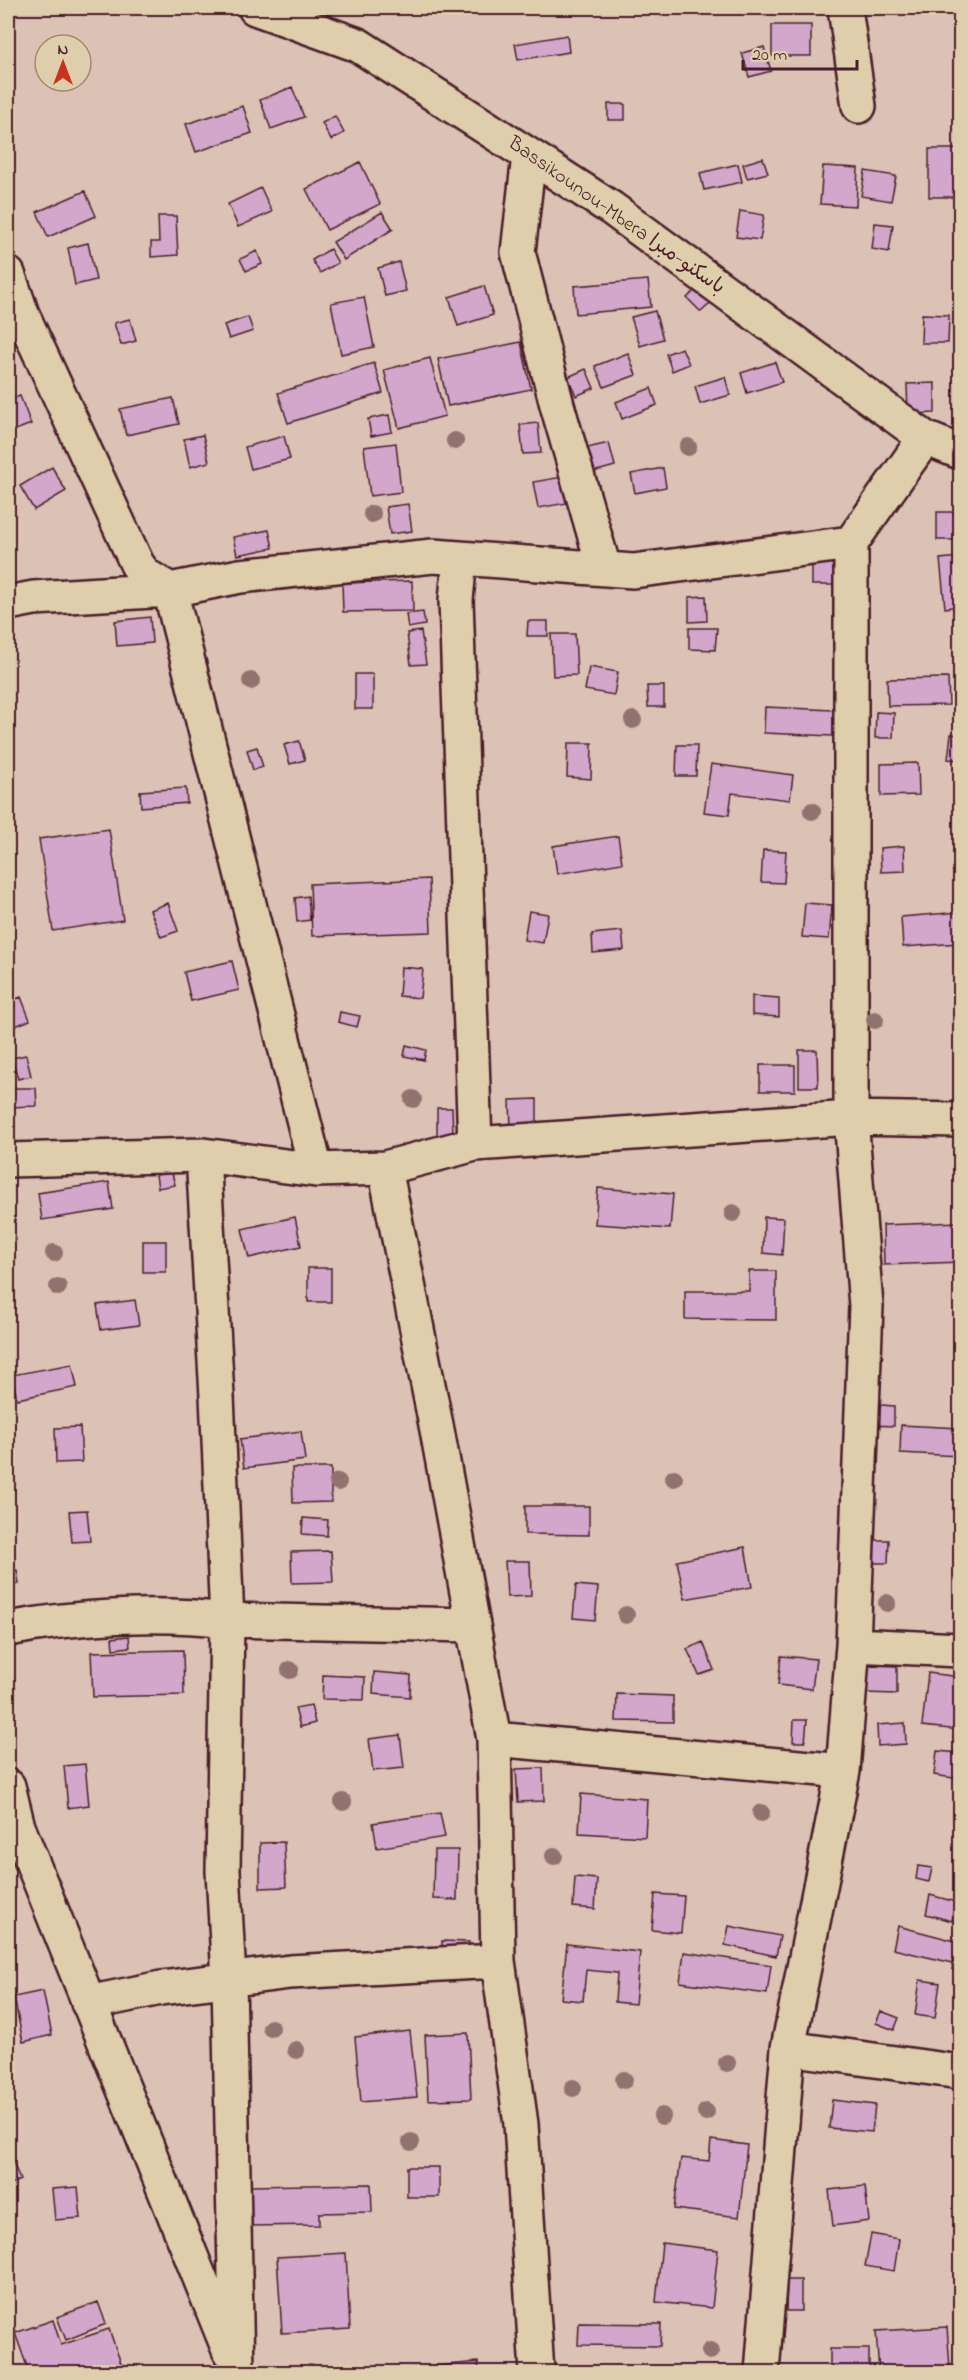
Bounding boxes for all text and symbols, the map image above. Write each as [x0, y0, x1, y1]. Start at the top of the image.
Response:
north arrow [33, 33, 93, 93]
scale bar [743, 33, 857, 71]
text: N [58, 38, 69, 62]
text: 20 m [752, 43, 787, 69]
street label: Bassikounou-Mbera باسكنو-مبرا [501, 129, 731, 302]

